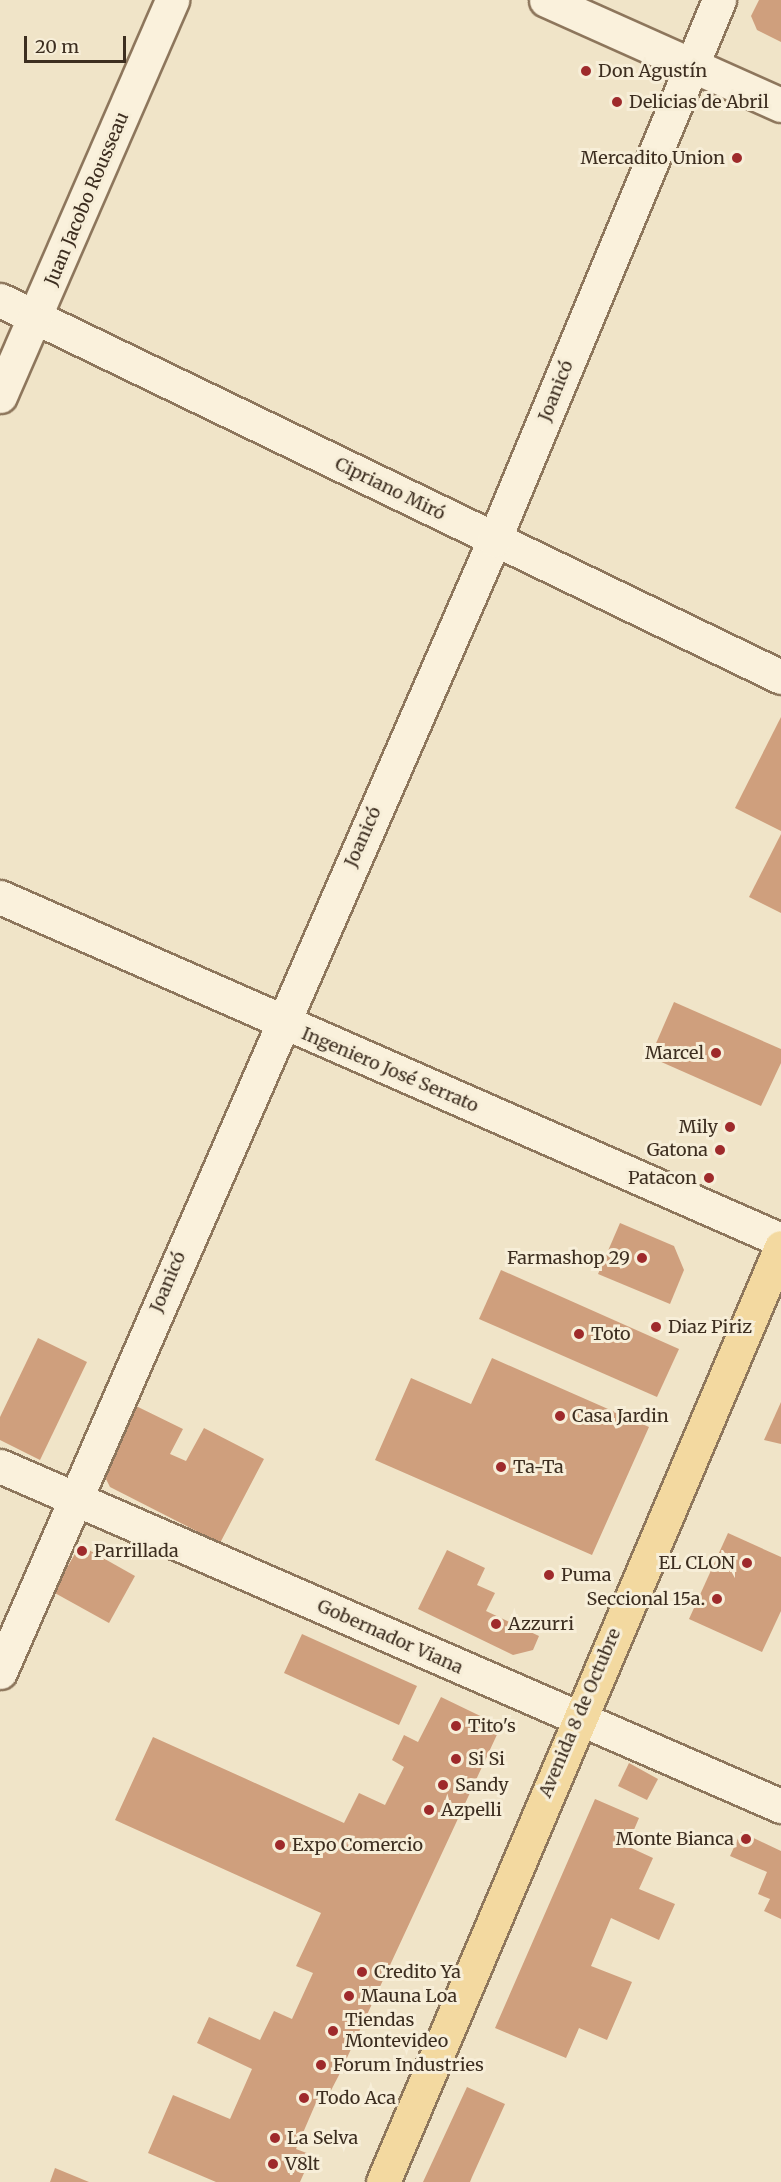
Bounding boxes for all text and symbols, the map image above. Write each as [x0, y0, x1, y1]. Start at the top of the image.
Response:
scale bar [27, 24, 129, 62]
text: 20 m [35, 35, 79, 58]
place label: Don Agustín [598, 60, 707, 82]
marker: Don Agustín [579, 64, 593, 78]
place label: Delicias de Abril [629, 91, 769, 113]
marker: Delicias de Abril [610, 95, 624, 109]
street label: Juan Jacobo Rousseau [41, 109, 133, 289]
place label: Mercadito Union [581, 147, 725, 169]
marker: Mercadito Union [730, 151, 744, 165]
street label: Joanicó [534, 357, 578, 425]
street label: Cipriano Miró [331, 453, 449, 525]
street label: Joanicó [340, 804, 386, 870]
street label: Ingeniero José Serrato [298, 1023, 482, 1117]
place label: Marcel [645, 1042, 704, 1064]
marker: Marcel [709, 1046, 723, 1060]
place label: Mily [679, 1116, 718, 1138]
marker: Mily [723, 1120, 737, 1134]
place label: Gatona [647, 1139, 708, 1161]
marker: Gatona [713, 1143, 727, 1157]
place label: Patacon [628, 1167, 697, 1189]
marker: Patacon [702, 1171, 716, 1185]
place label: Farmashop 29 [507, 1247, 630, 1269]
street label: Joanicó [146, 1248, 190, 1316]
marker: Farmashop 29 [635, 1251, 649, 1265]
place label: Diaz Piriz [668, 1316, 752, 1338]
marker: Diaz Piriz [649, 1320, 663, 1334]
place label: Toto [591, 1323, 631, 1345]
marker: Toto [572, 1327, 586, 1341]
place label: Casa Jardin [572, 1405, 669, 1427]
marker: Casa Jardin [553, 1409, 567, 1423]
place label: Ta-Ta [513, 1456, 564, 1478]
marker: Ta-Ta [494, 1460, 508, 1474]
place label: Parrillada [94, 1540, 179, 1562]
marker: Parrillada [75, 1544, 89, 1558]
place label: EL CLON [658, 1552, 735, 1574]
marker: EL CLON [740, 1556, 754, 1570]
place label: Puma [561, 1564, 611, 1586]
marker: Puma [542, 1568, 556, 1582]
place label: Seccional 15a. [586, 1588, 705, 1610]
marker: Seccional 15a. [710, 1592, 724, 1606]
street label: Gobernador Viana [314, 1595, 466, 1679]
place label: Azzurri [508, 1613, 574, 1635]
marker: Azzurri [489, 1617, 503, 1631]
street label: Avenida 8 de Octubre [535, 1625, 625, 1801]
place label: Tito's [468, 1715, 516, 1737]
marker: Tito's [449, 1719, 463, 1733]
place label: Si Si [468, 1748, 505, 1770]
marker: Si Si [449, 1752, 463, 1766]
place label: Sandy [455, 1774, 509, 1796]
marker: Sandy [436, 1778, 450, 1792]
place label: Azpelli [441, 1799, 502, 1821]
marker: Azpelli [422, 1803, 436, 1817]
place label: Monte Bianca [616, 1828, 734, 1850]
marker: Monte Bianca [739, 1832, 753, 1846]
place label: Expo Comercio [292, 1834, 423, 1856]
marker: Expo Comercio [273, 1838, 287, 1852]
place label: Credito Ya [374, 1961, 461, 1983]
marker: Credito Ya [355, 1965, 369, 1979]
place label: Mauna Loa [361, 1985, 457, 2007]
marker: Mauna Loa [342, 1989, 356, 2003]
place label: Tiendas Montevideo [345, 2010, 448, 2052]
marker: Tiendas Montevideo [326, 2024, 340, 2038]
place label: Forum Industries [333, 2054, 484, 2076]
marker: Forum Industries [314, 2058, 328, 2072]
place label: Todo Aca [316, 2087, 396, 2109]
marker: Todo Aca [297, 2091, 311, 2105]
place label: La Selva [287, 2127, 358, 2149]
marker: La Selva [268, 2131, 282, 2145]
place label: V8lt [285, 2153, 320, 2175]
marker: V8lt [266, 2157, 280, 2171]

